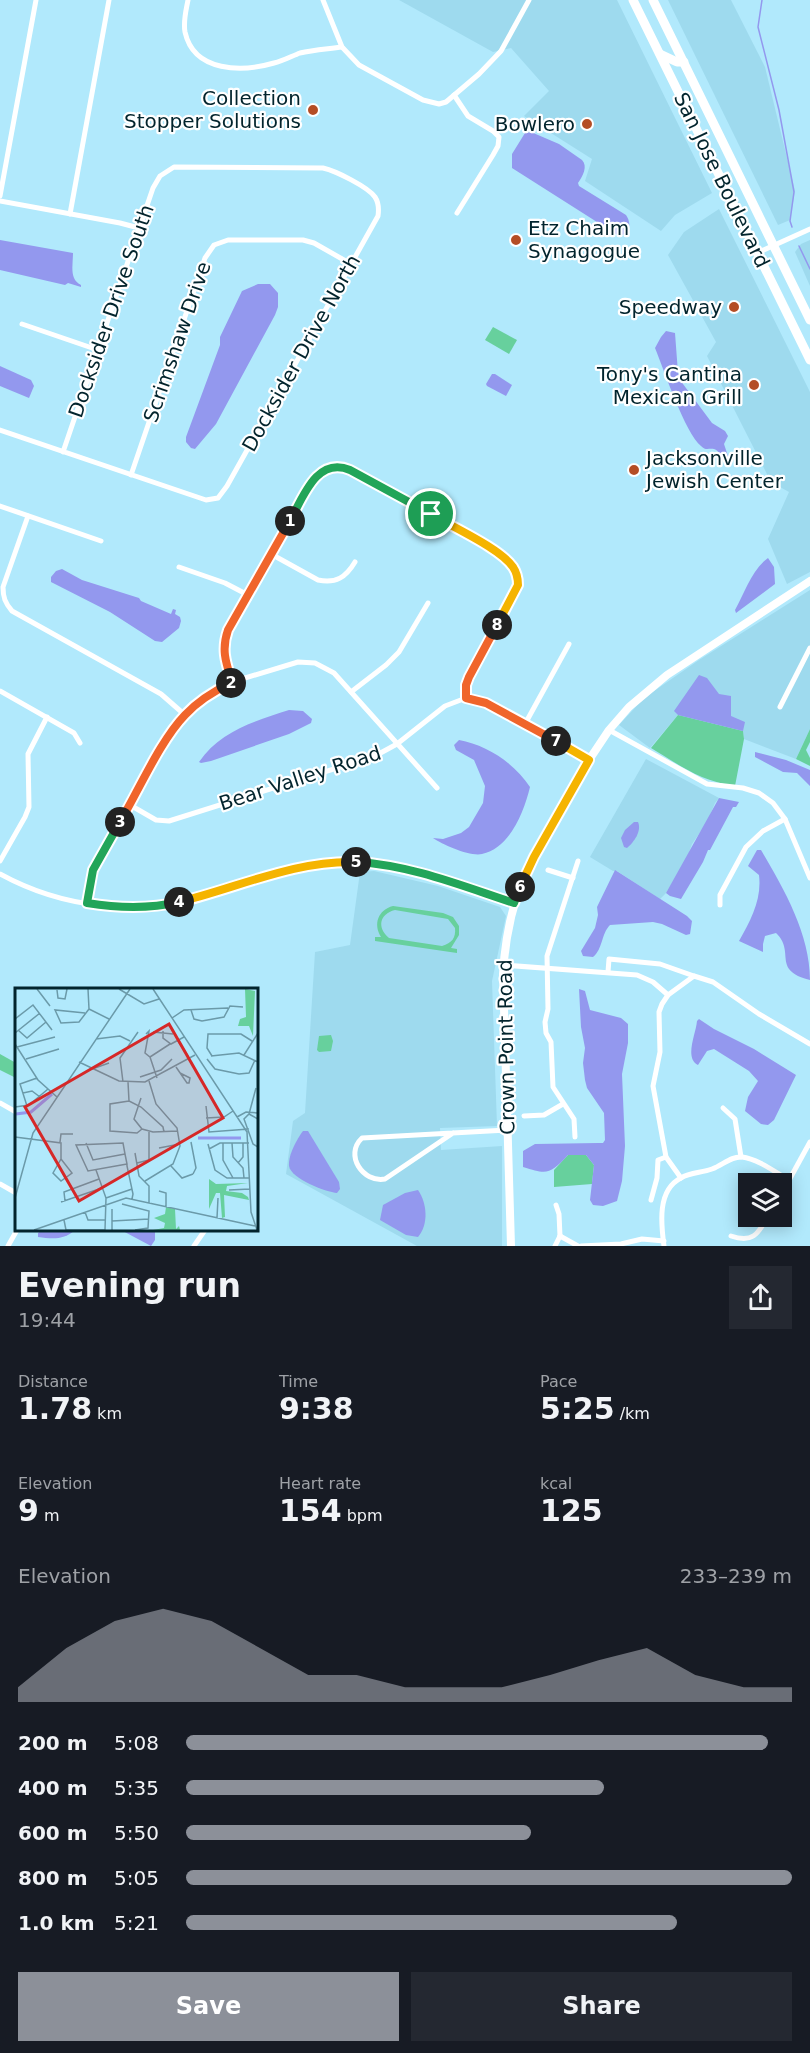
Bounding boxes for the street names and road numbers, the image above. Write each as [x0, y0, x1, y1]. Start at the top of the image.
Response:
street label: San Jose Boulevard [669, 88, 775, 272]
street label: Docksider Drive South [63, 201, 159, 421]
street label: Docksider Drive North [237, 250, 365, 456]
street label: Scrimshaw Drive [138, 259, 216, 425]
street label: Bear Valley Road [216, 740, 384, 816]
street label: Crown Point Road [492, 959, 520, 1135]

